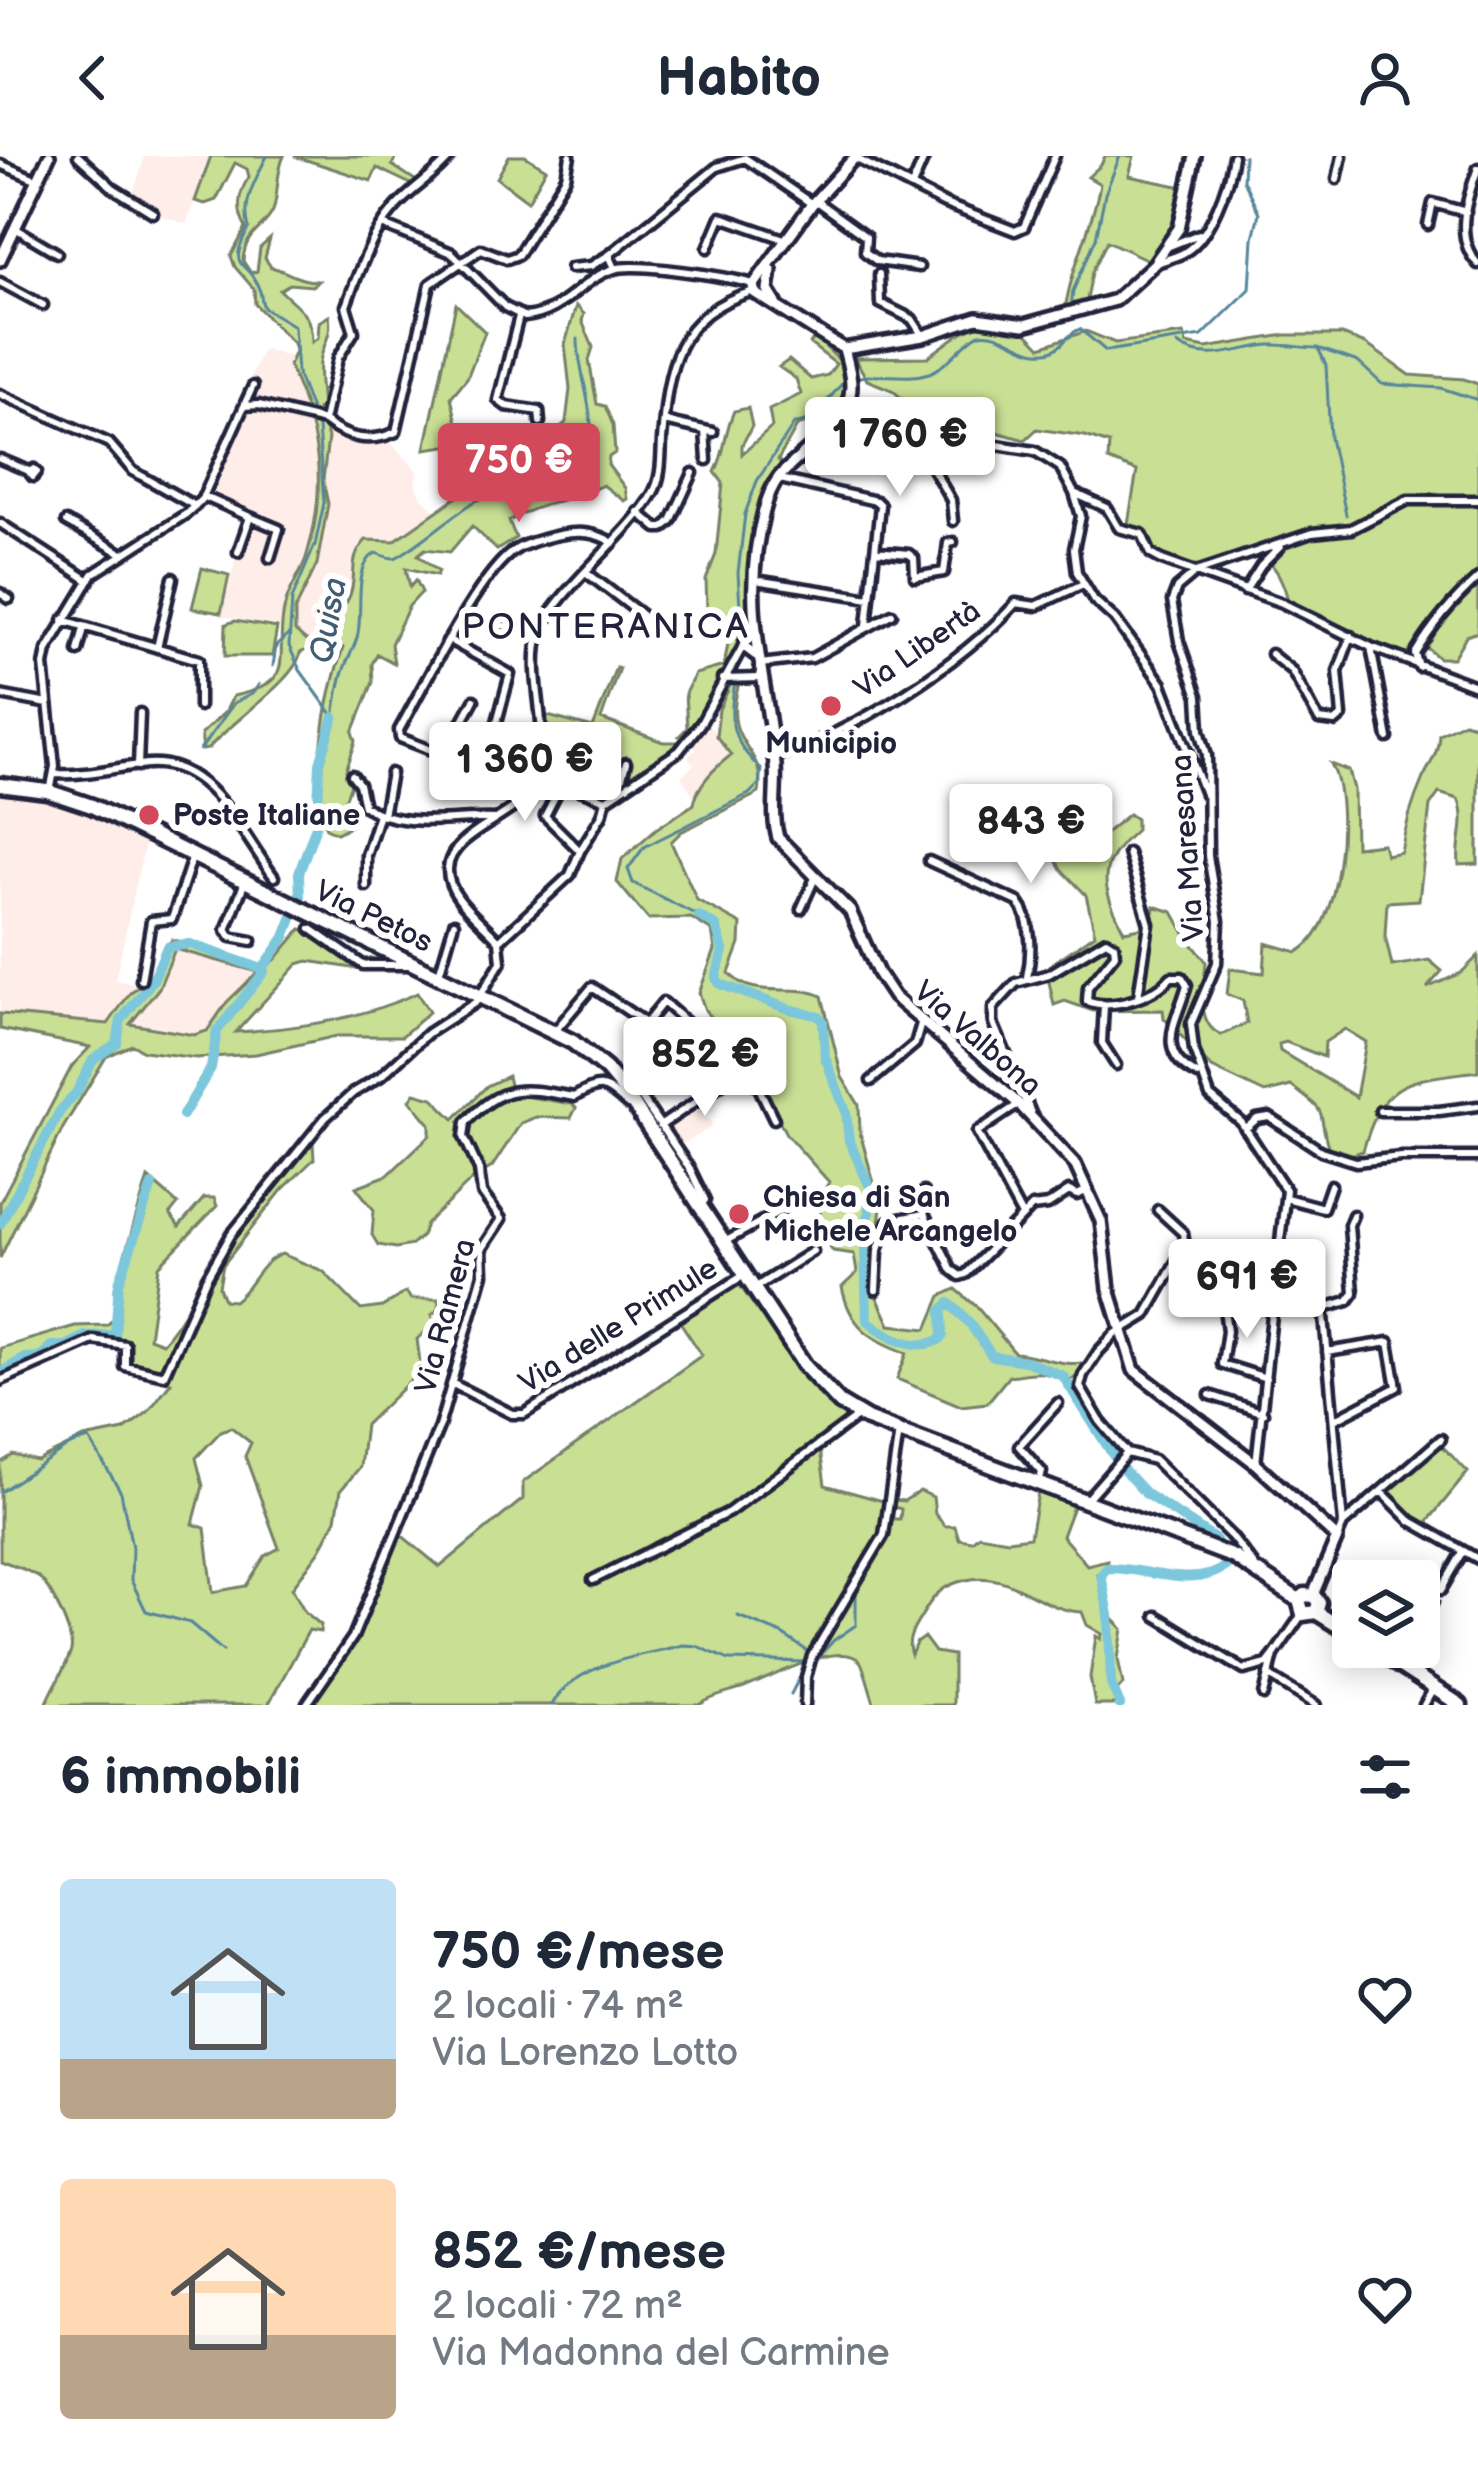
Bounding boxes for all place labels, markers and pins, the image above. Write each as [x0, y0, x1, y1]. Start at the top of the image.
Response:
pin: 1 760 € [789, 397, 1011, 499]
pin: 750 € [435, 423, 603, 525]
marker: Municipio [818, 693, 844, 719]
pin: 1 360 € [414, 722, 636, 824]
place label: Municipio [765, 726, 897, 762]
pin: 843 € [947, 784, 1115, 886]
place label: Poste Italiane [173, 798, 360, 834]
marker: Poste Italiane [136, 802, 162, 828]
pin: 852 € [621, 1017, 789, 1119]
place label: Chiesa di San Michele Arcangelo [763, 1180, 1017, 1250]
marker: Chiesa di San Michele Arcangelo [726, 1201, 752, 1227]
pin: 691 € [1163, 1239, 1331, 1341]

